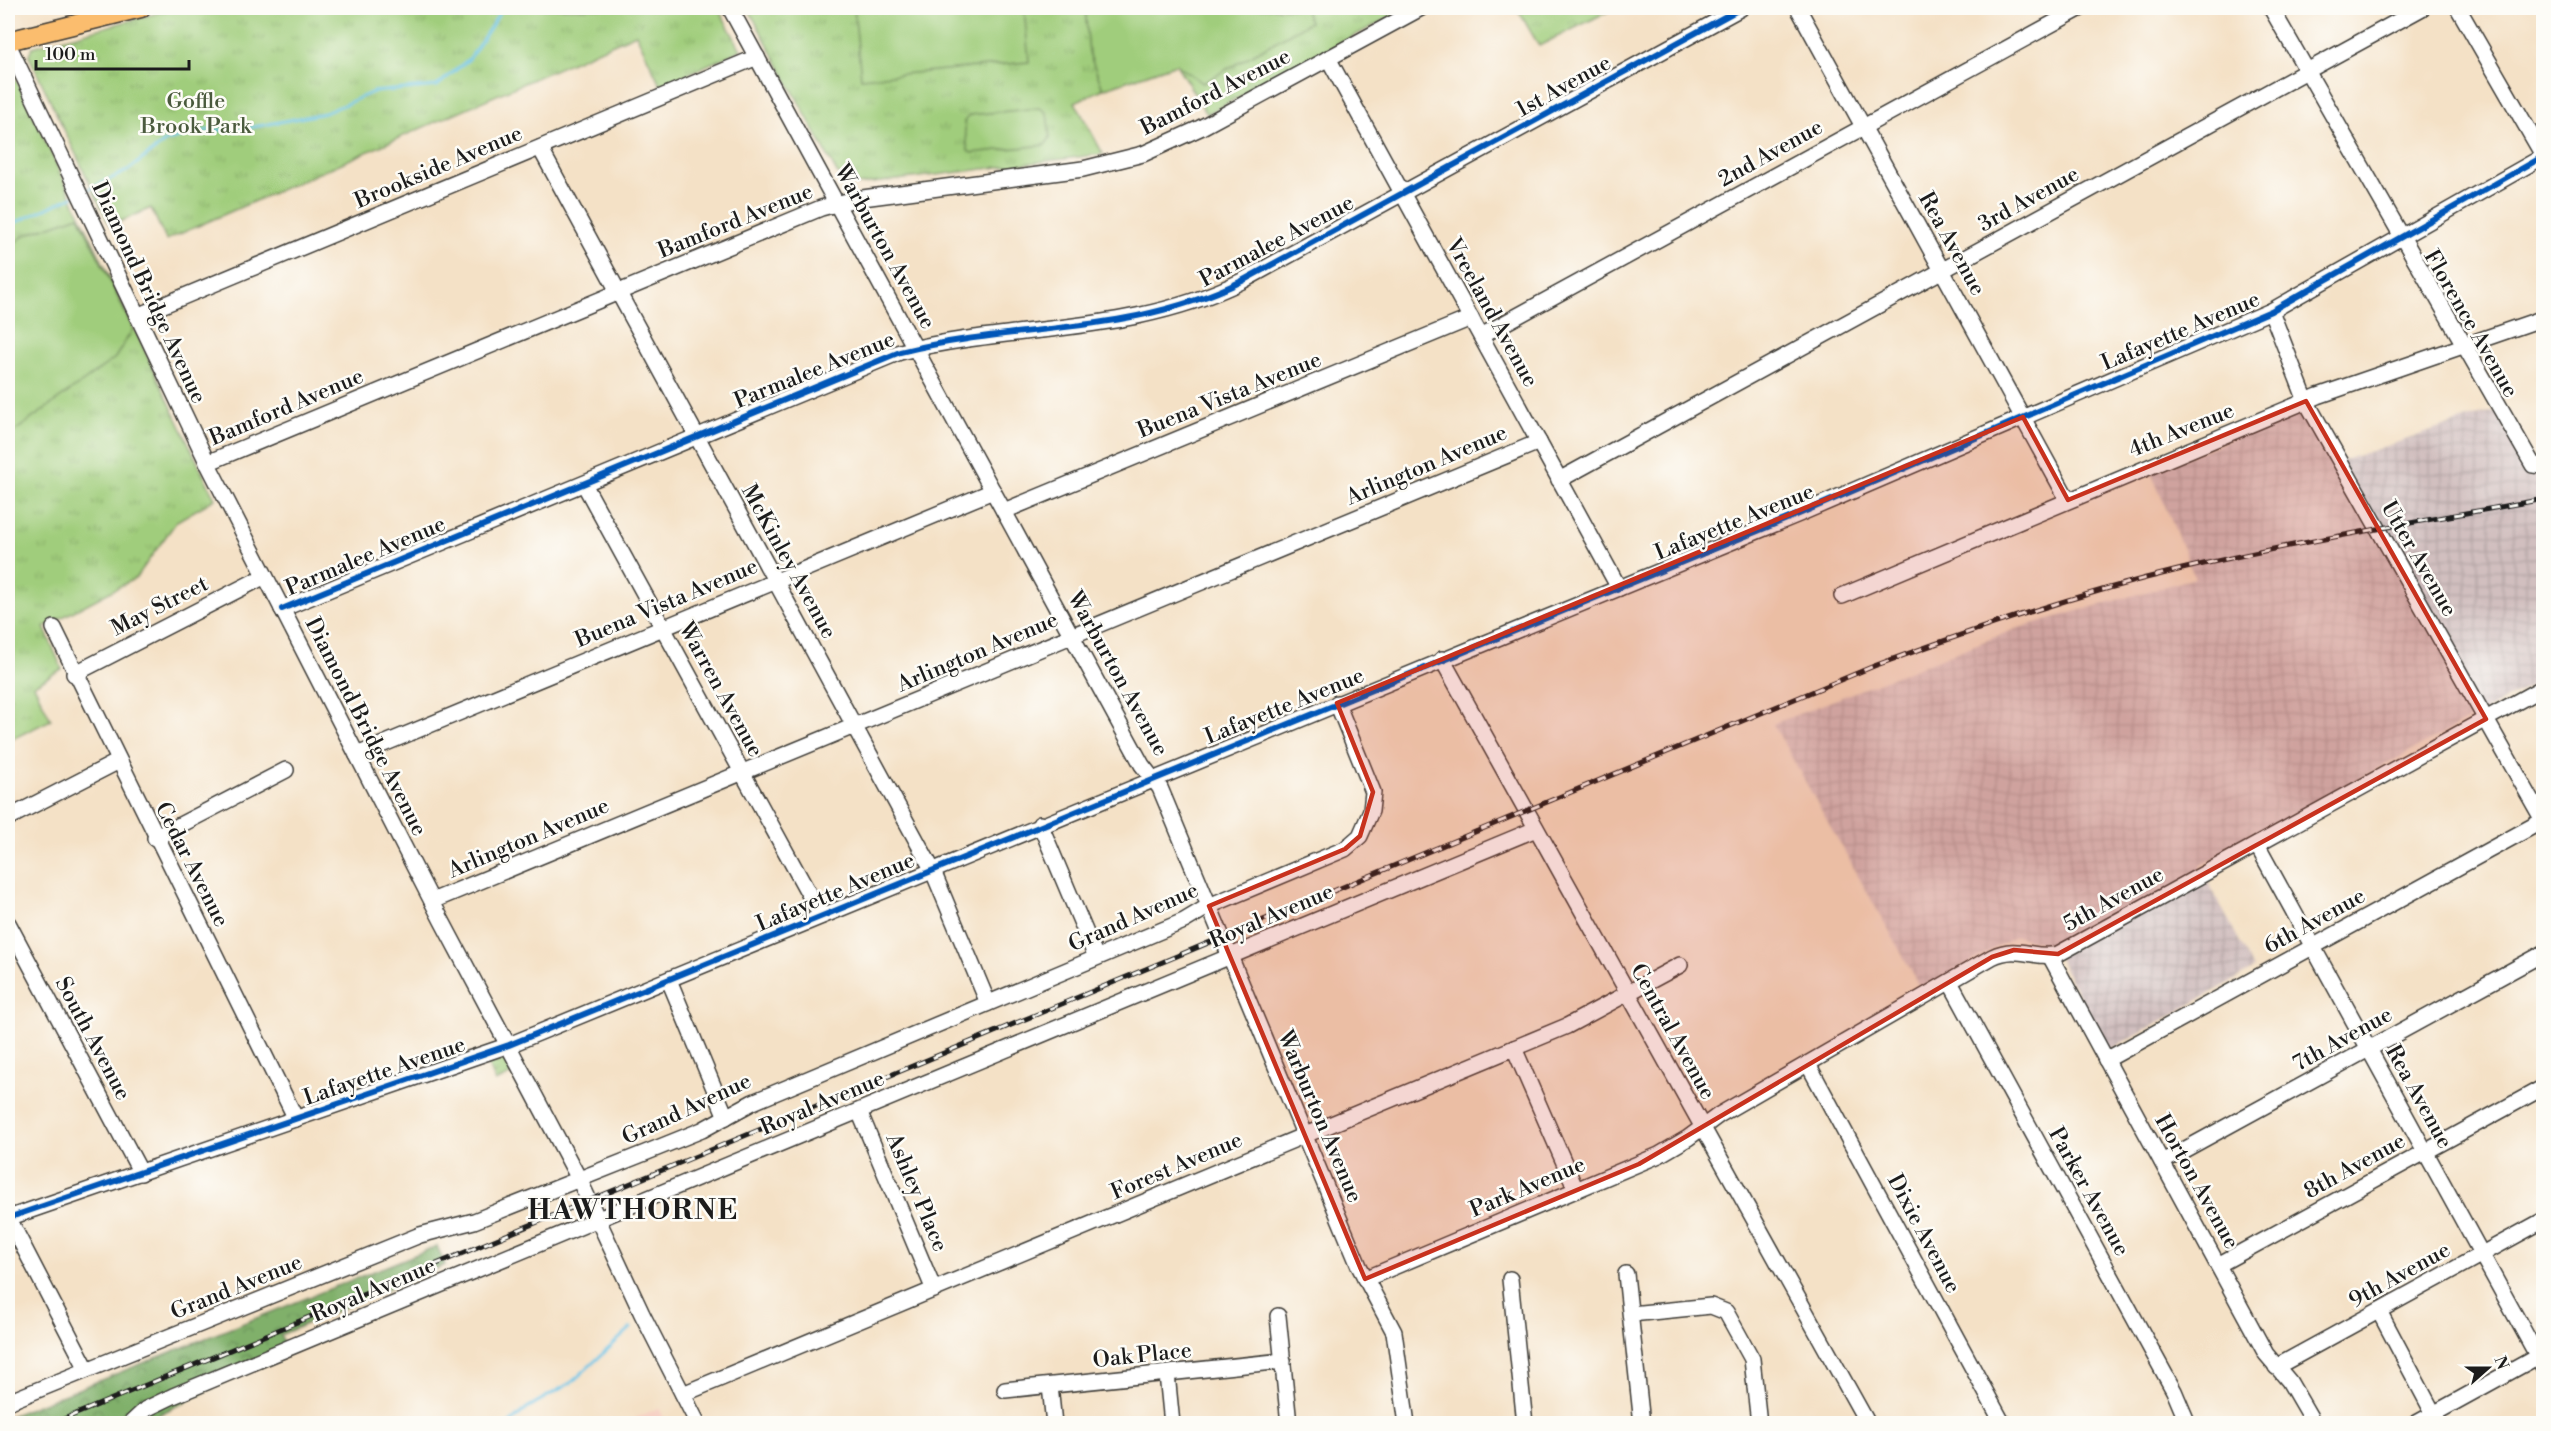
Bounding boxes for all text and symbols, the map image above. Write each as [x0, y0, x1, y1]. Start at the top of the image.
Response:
scale bar [36, 33, 189, 71]
text: 100 m [45, 43, 96, 66]
street label: Bamford Avenue [1135, 43, 1295, 142]
street label: 1st Avenue [1512, 49, 1616, 123]
park label: Goffle Brook Park [139, 88, 253, 140]
street label: 2nd Avenue [1714, 114, 1828, 193]
street label: Brookside Avenue [350, 120, 526, 215]
street label: Warburton Avenue [828, 159, 941, 334]
street label: 3rd Avenue [1974, 161, 2084, 238]
street label: Diamond Bridge Avenue [85, 177, 212, 408]
street label: Bamford Avenue [653, 178, 817, 265]
street label: Rea Avenue [1912, 187, 1991, 300]
street label: Parmalee Avenue [1195, 189, 1359, 293]
street label: Vreeland Avenue [1439, 233, 1544, 392]
street label: Florence Avenue [2417, 245, 2524, 402]
street label: Lafayette Avenue [2097, 286, 2264, 377]
street label: Parmalee Avenue [730, 326, 899, 415]
street label: Buena Vista Avenue [1133, 346, 1325, 445]
street label: Bamford Avenue [205, 363, 368, 452]
street label: 4th Avenue [2125, 397, 2238, 464]
street label: Arlington Avenue [1341, 419, 1511, 512]
street label: Lafayette Avenue [1651, 478, 1818, 567]
street label: McKinley Avenue [735, 480, 842, 644]
street label: Utter Avenue [2375, 496, 2463, 621]
street label: Parmalee Avenue [282, 511, 450, 602]
street label: Buena Vista Avenue [570, 553, 762, 654]
street label: May Street [107, 570, 213, 642]
street label: Warburton Avenue [1061, 586, 1174, 761]
street label: Arlington Avenue [892, 606, 1062, 699]
street label: Diamond Bridge Avenue [299, 613, 433, 840]
street label: Warren Avenue [672, 617, 769, 762]
street label: Lafayette Avenue [1201, 662, 1368, 751]
street label: Arlington Avenue [443, 792, 613, 885]
street label: Cedar Avenue [149, 798, 235, 932]
street label: Lafayette Avenue [752, 847, 919, 938]
street label: 5th Avenue [2059, 861, 2169, 938]
street label: Grand Avenue [1064, 877, 1203, 958]
street label: Royal Avenue [1205, 878, 1338, 955]
street label: 6th Avenue [2259, 882, 2370, 960]
street label: Central Avenue [1624, 959, 1721, 1104]
street label: South Avenue [49, 972, 136, 1105]
street label: 7th Avenue [2288, 1001, 2397, 1078]
street label: Warburton Avenue [1271, 1026, 1368, 1207]
street label: Lafayette Avenue [300, 1031, 469, 1112]
street label: Rea Avenue [2379, 1040, 2458, 1153]
street label: Royal Avenue [756, 1065, 889, 1142]
street label: Grand Avenue [618, 1068, 756, 1151]
street label: Horton Avenue [2148, 1110, 2245, 1254]
street label: Parker Avenue [2042, 1123, 2135, 1261]
street label: Forest Avenue [1107, 1127, 1246, 1206]
street label: 8th Avenue [2299, 1127, 2410, 1205]
street label: Ashley Place [879, 1129, 954, 1256]
street label: Park Avenue [1466, 1151, 1589, 1224]
street label: Dixie Avenue [1881, 1170, 1966, 1298]
district label: HAWTHORNE [527, 1193, 739, 1228]
street label: 9th Avenue [2344, 1236, 2455, 1314]
street label: Grand Avenue [167, 1249, 306, 1326]
street label: Royal Avenue [307, 1252, 440, 1329]
street label: Oak Place [1091, 1337, 1193, 1374]
north arrow [2458, 1338, 2518, 1398]
text: N [2489, 1353, 2513, 1373]

